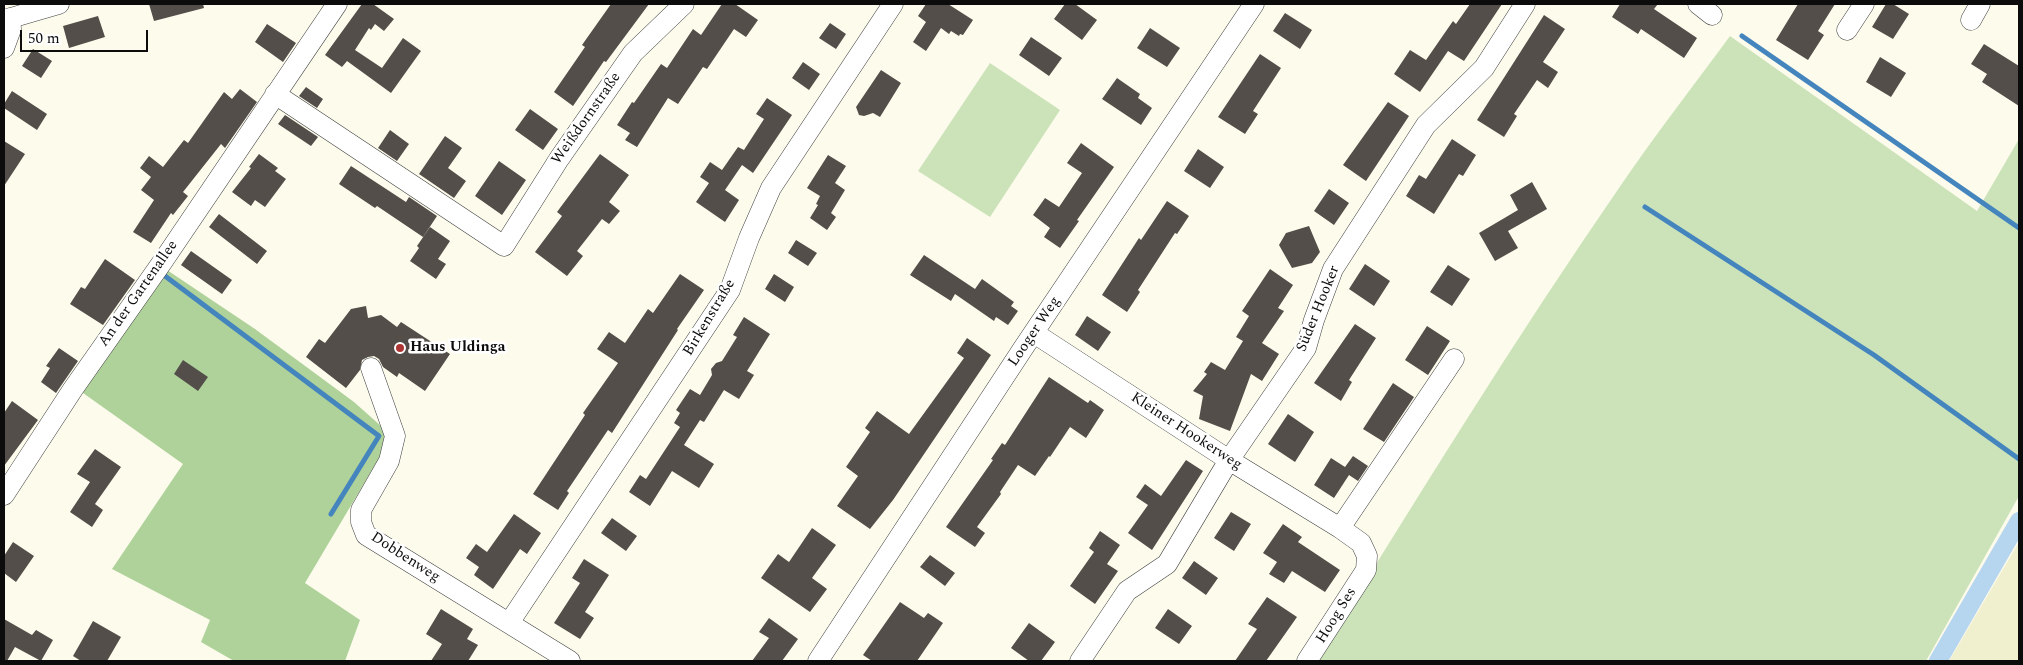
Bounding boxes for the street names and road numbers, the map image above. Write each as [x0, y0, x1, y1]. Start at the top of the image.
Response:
street label: Weißdornstraße [549, 69, 625, 169]
street label: An der Gartenallee [96, 237, 182, 351]
street label: Süder Hooker [1294, 263, 1344, 355]
street label: Birkenstraße [680, 276, 740, 360]
street label: Looger Weg [1005, 294, 1065, 370]
street label: Kleiner Hookerweg [1127, 389, 1245, 475]
street label: Dobbenweg [367, 529, 443, 587]
street label: Hoog Ses [1313, 585, 1361, 647]

